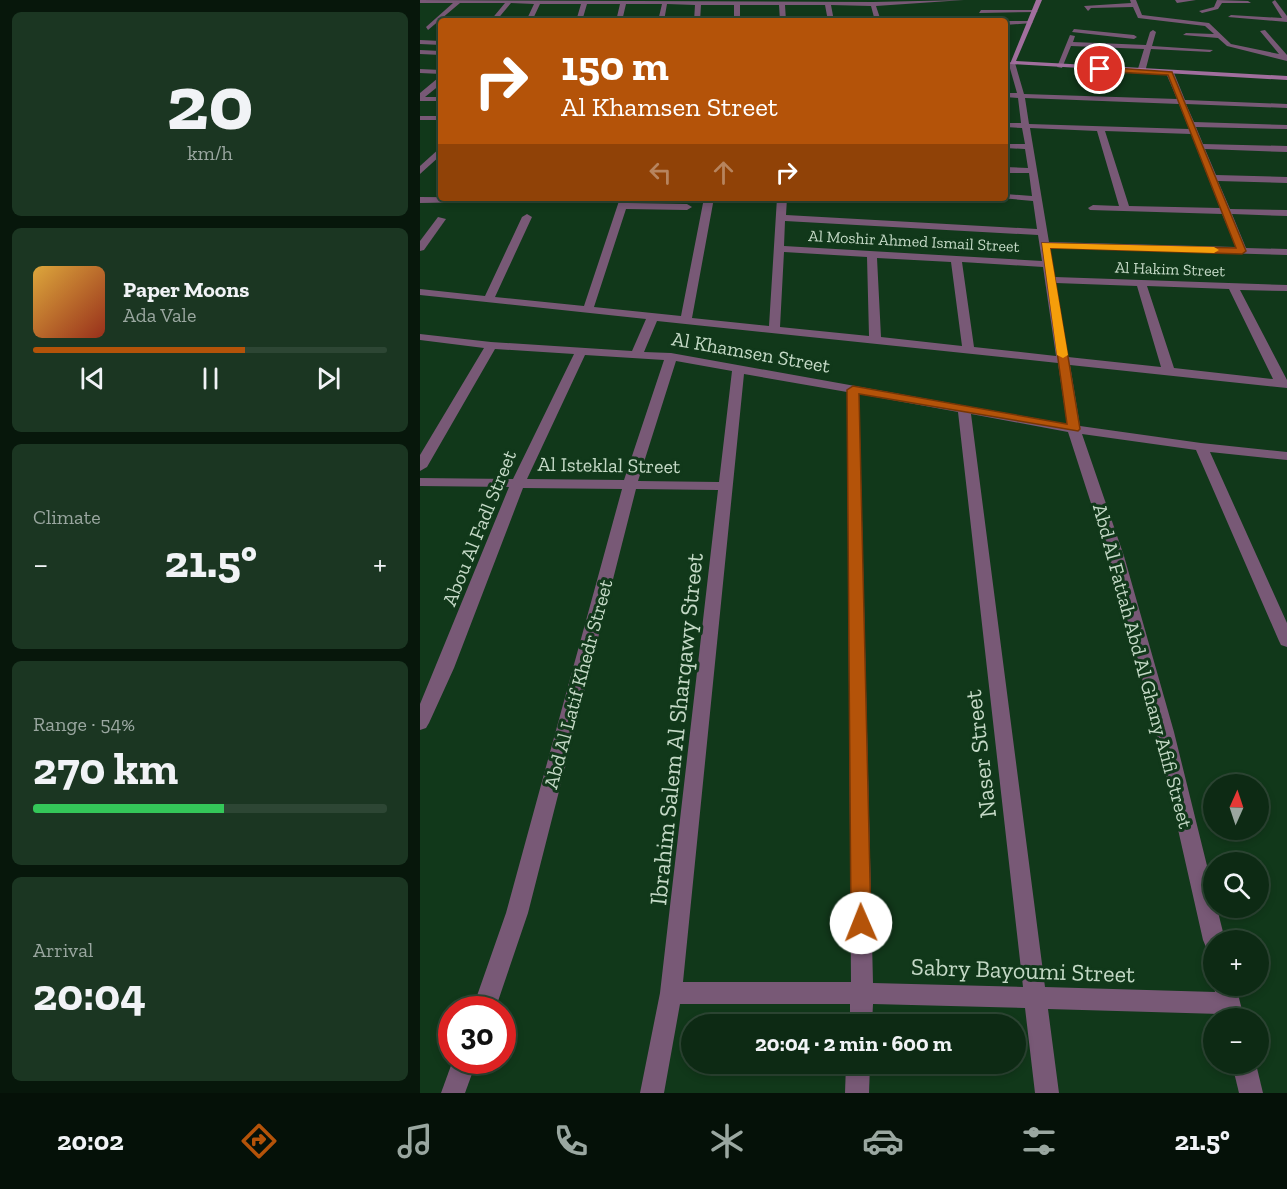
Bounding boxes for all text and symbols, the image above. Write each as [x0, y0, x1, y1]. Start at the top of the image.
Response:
text: 150 m [561, 40, 669, 91]
icon: right [462, 42, 540, 120]
pin [1074, 43, 1125, 94]
icon: arrive [1083, 52, 1116, 85]
text: 20 [167, 55, 253, 149]
text: Al Khamsen Street [561, 91, 778, 123]
text: km/h [187, 141, 233, 165]
icon: left [644, 156, 677, 189]
icon: ahead [707, 156, 740, 189]
icon: right [770, 156, 803, 189]
street label: Al Moshir Ahmed Ismail Street [808, 226, 1020, 256]
street label: Al Hakim Street [1115, 258, 1226, 280]
text: Paper Moons [123, 276, 249, 303]
text: Ada Vale [123, 303, 196, 327]
street label: Al Khamsen Street [670, 326, 833, 378]
icon: previous [76, 362, 109, 395]
icon: pause [194, 362, 227, 395]
icon: next [312, 362, 345, 395]
street label: Abou Al Fadl Street [437, 446, 521, 609]
street label: Al Isteklal Street [537, 452, 681, 478]
street label: Abd Al Fattah Abd Al Ghany Afifi Street [1088, 501, 1198, 831]
text: Climate [33, 505, 101, 529]
text: 21.5° [165, 535, 257, 589]
text: − [33, 544, 48, 583]
text: + [373, 544, 387, 583]
street label: Ibrahim Salem Al Sharqawy Street [643, 551, 709, 907]
street label: Abd Al Latif Khedr Street [539, 576, 618, 791]
street label: Naser Street [958, 688, 1002, 820]
text: Range · 54% [33, 712, 135, 736]
text: 270 km [33, 742, 178, 796]
north arrow [1203, 774, 1269, 840]
map controls [1203, 774, 1269, 1074]
button: search [1203, 852, 1269, 918]
position arrow [829, 891, 893, 955]
button: + [1203, 930, 1269, 996]
text: Arrival [33, 938, 93, 962]
street label: Sabry Bayoumi Street [911, 952, 1135, 988]
text: 20:04 [33, 968, 146, 1022]
speed limit sign: 30 [438, 996, 516, 1074]
button: − [1203, 1008, 1269, 1074]
text: 20:04 · 2 min · 600 m [755, 1030, 952, 1057]
icon: directions [238, 1120, 280, 1162]
icon: music [394, 1120, 436, 1162]
icon: phone [550, 1120, 592, 1162]
icon: climate [706, 1120, 748, 1162]
icon: car [862, 1120, 904, 1162]
icon: filters [1018, 1120, 1060, 1162]
text: 20:02 [57, 1125, 124, 1157]
text: 21.5° [1174, 1125, 1230, 1157]

